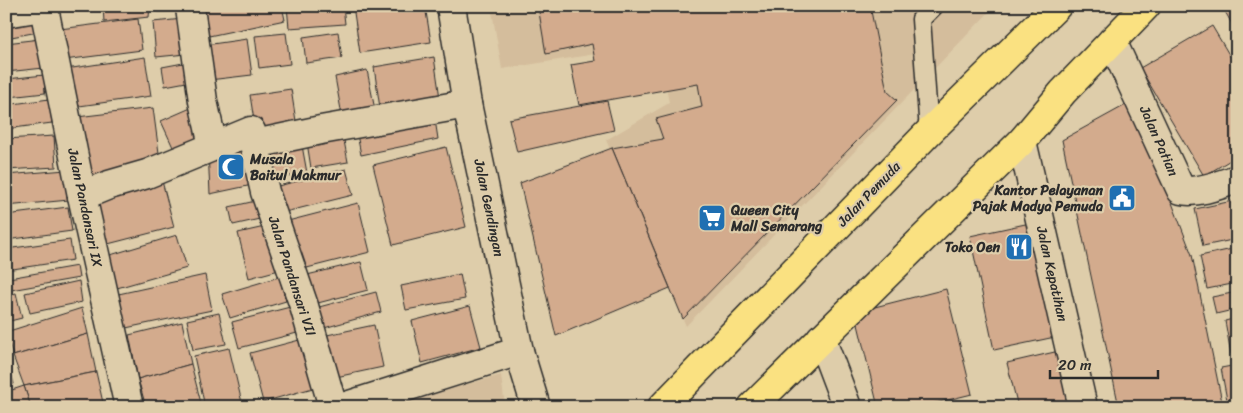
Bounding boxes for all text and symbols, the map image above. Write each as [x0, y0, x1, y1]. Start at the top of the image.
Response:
street label: Jalan Patian [1132, 101, 1186, 181]
street label: Jalan Pandansari IX [60, 145, 110, 270]
place label: Musala Baitul Makmur [249, 147, 342, 188]
mosque icon: Musala Baitul Makmur [216, 152, 246, 182]
street label: Jalan Pemuda [830, 155, 908, 233]
street label: Jalan Gendingan [466, 156, 512, 260]
place label: Kantor Pelayanan Pajak Madya Pemuda [973, 178, 1103, 219]
public building icon: Kantor Pelayanan Pajak Madya Pemuda [1107, 183, 1137, 213]
place label: Queen City Mall Semarang [730, 198, 822, 239]
supermarket icon: Queen City Mall Semarang [697, 203, 727, 233]
street label: Jalan Pandansari VII [261, 212, 323, 340]
street label: Jalan Kepatihan [1029, 223, 1075, 325]
restaurant icon: Toko Oen [1004, 232, 1034, 262]
place label: Toko Oen [945, 235, 1000, 260]
scale bar [1050, 348, 1158, 380]
text: 20 m [1058, 352, 1092, 378]

